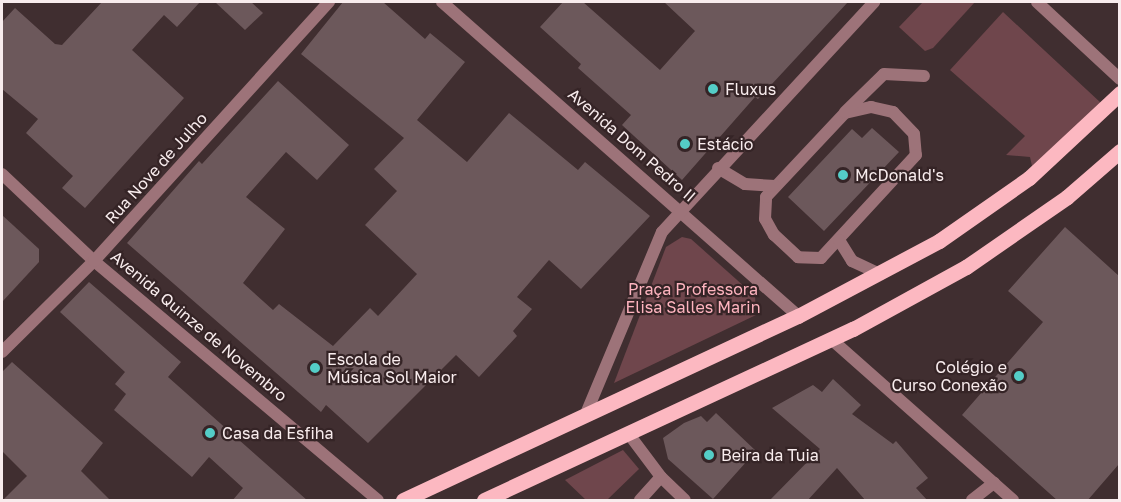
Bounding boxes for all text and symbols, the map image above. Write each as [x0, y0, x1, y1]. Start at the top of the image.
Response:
place label: Fluxus [725, 79, 776, 99]
marker: Fluxus [706, 82, 720, 96]
street label: Avenida Dom Pedro II [564, 84, 700, 206]
street label: Rua Nove de Julho [101, 108, 211, 228]
place label: Estácio [697, 134, 753, 154]
marker: Estácio [678, 137, 692, 151]
place label: McDonald's [855, 165, 944, 185]
marker: McDonald's [836, 168, 850, 182]
street label: Avenida Quinze de Novembro [107, 247, 291, 405]
park label: Praça Professora Elisa Salles Marin [626, 279, 760, 317]
place label: Escola de Música Sol Maior [327, 349, 457, 387]
place label: Colégio e Curso Conexão [892, 357, 1007, 395]
marker: Escola de Música Sol Maior [308, 361, 322, 375]
marker: Colégio e Curso Conexão [1012, 369, 1026, 383]
place label: Casa da Esfiha [222, 423, 334, 443]
marker: Casa da Esfiha [203, 426, 217, 440]
place label: Beira da Tuia [721, 445, 819, 465]
marker: Beira da Tuia [702, 448, 716, 462]

